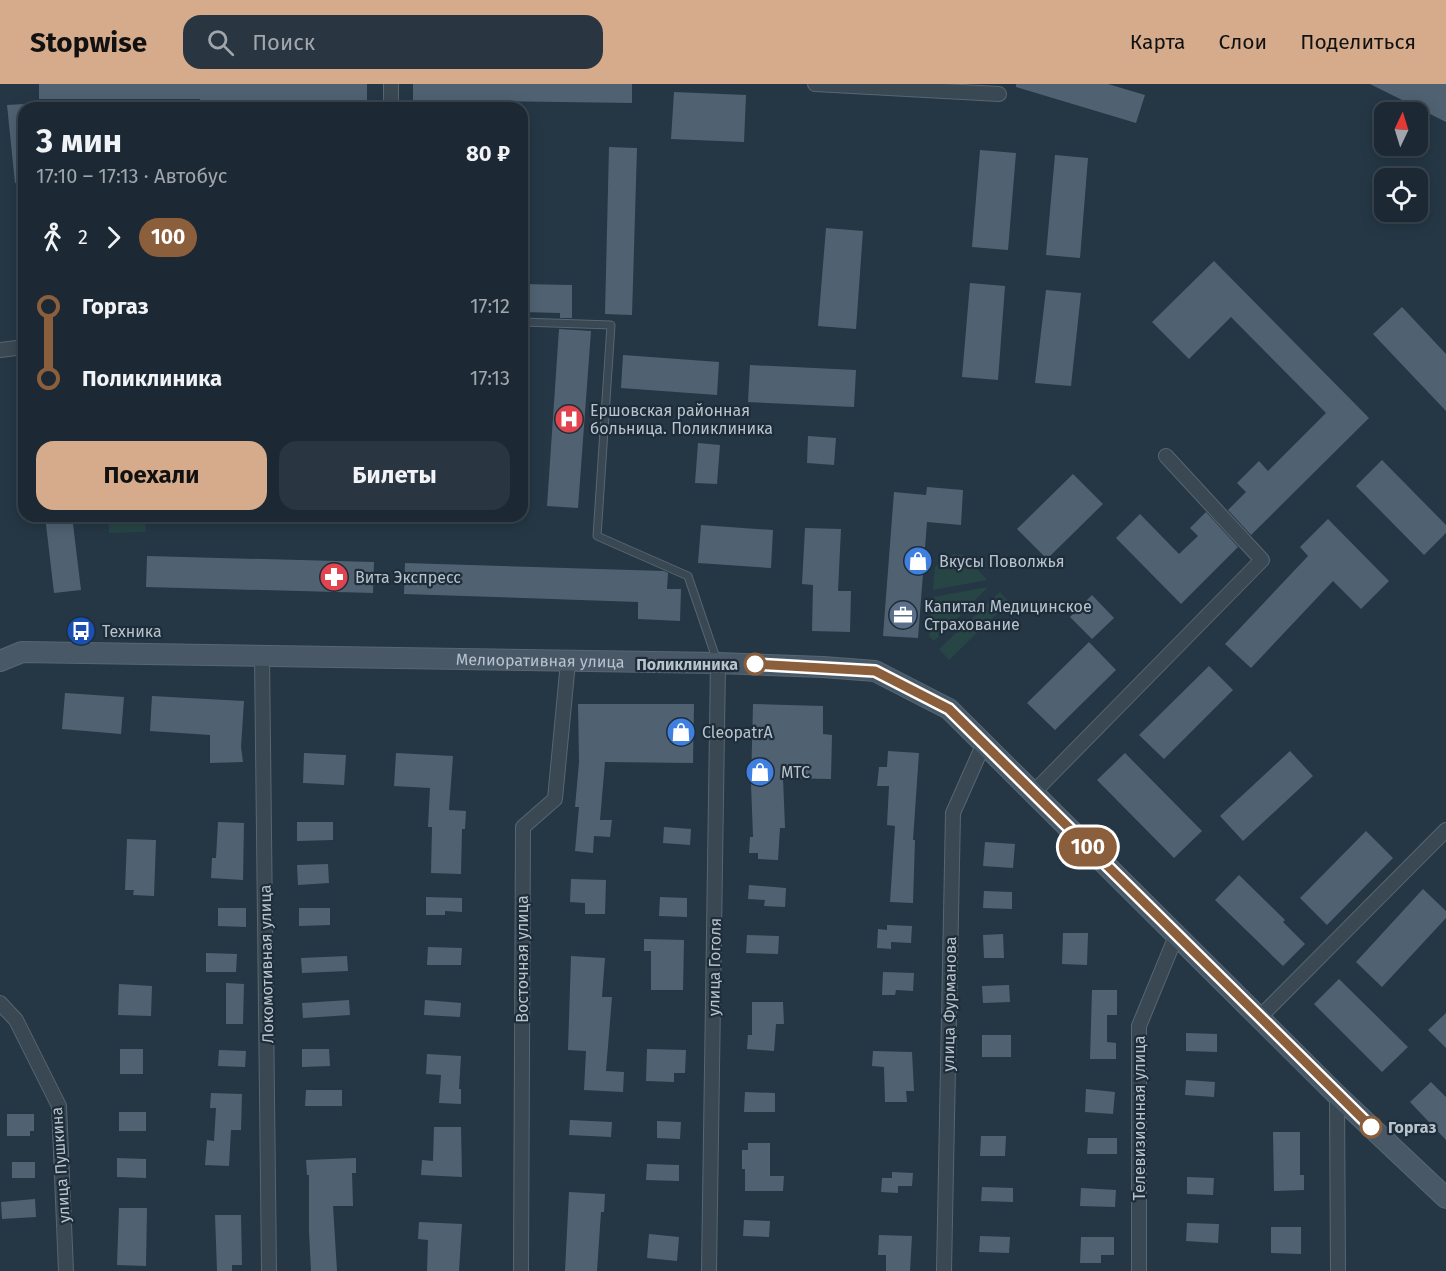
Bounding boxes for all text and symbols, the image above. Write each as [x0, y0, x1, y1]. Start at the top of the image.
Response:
search box [183, 15, 603, 69]
text: Stopwise [30, 26, 147, 59]
icon: search [204, 26, 237, 59]
text: Поиск [252, 29, 315, 56]
text: Карта [1130, 29, 1186, 55]
text: Слои [1219, 29, 1267, 55]
text: Поделиться [1300, 29, 1416, 55]
north arrow [1374, 102, 1428, 156]
map controls [1374, 102, 1428, 222]
text: 3 мин [36, 121, 122, 161]
text: 80 ₽ [466, 140, 510, 167]
text: 17:10 – 17:13 · Автобус [36, 164, 227, 188]
button: locate [1374, 168, 1428, 222]
icon: walk [36, 221, 69, 254]
icon: forward [97, 221, 130, 254]
text: 100 [151, 224, 185, 250]
text: 2 [78, 225, 88, 249]
text: Горгаз [82, 293, 149, 320]
text: 17:12 [470, 294, 510, 318]
text: Поликлиника [82, 365, 222, 392]
text: 17:13 [470, 366, 510, 390]
place label: Ершовская районная больница. Поликлиника [590, 401, 773, 438]
hospital icon: Ершовская районная больница. Поликлиника [553, 403, 585, 435]
button: Поехали [36, 441, 267, 510]
button: Билеты [279, 441, 510, 510]
shop icon: Вкусы Поволжья [902, 545, 934, 577]
place label: Вкусы Поволжья [939, 552, 1065, 571]
pharmacy icon: Вита Экспресс [318, 561, 350, 593]
place label: Вита Экспресс [355, 568, 461, 587]
place label: Капитал Медицинское Страхование [924, 597, 1092, 634]
office icon: Капитал Медицинское Страхование [887, 599, 919, 631]
bus stop icon: Техника [65, 615, 97, 647]
place label: Техника [102, 622, 162, 641]
street label: Мелиоративная улица [456, 650, 625, 672]
marker: Поликлиника [744, 653, 766, 675]
place label: Поликлиника [636, 655, 738, 674]
shop icon: CleopatrA [665, 716, 697, 748]
place label: CleopatrA [702, 723, 773, 742]
shop icon: МТС [744, 756, 776, 788]
place label: МТС [781, 763, 810, 782]
line badge: 100 [1054, 828, 1122, 867]
text: 100 [1071, 834, 1105, 860]
street label: Локомотивная улица [256, 884, 277, 1044]
street label: Восточная улица [513, 895, 532, 1023]
street label: улица Гоголя [704, 918, 725, 1016]
street label: улица Фурманова [939, 936, 960, 1072]
street label: Телевизионная улица [1130, 1036, 1149, 1200]
street label: улица Пушкина [47, 1106, 74, 1224]
marker: Горгаз [1360, 1116, 1382, 1138]
place label: Горгаз [1388, 1118, 1437, 1137]

